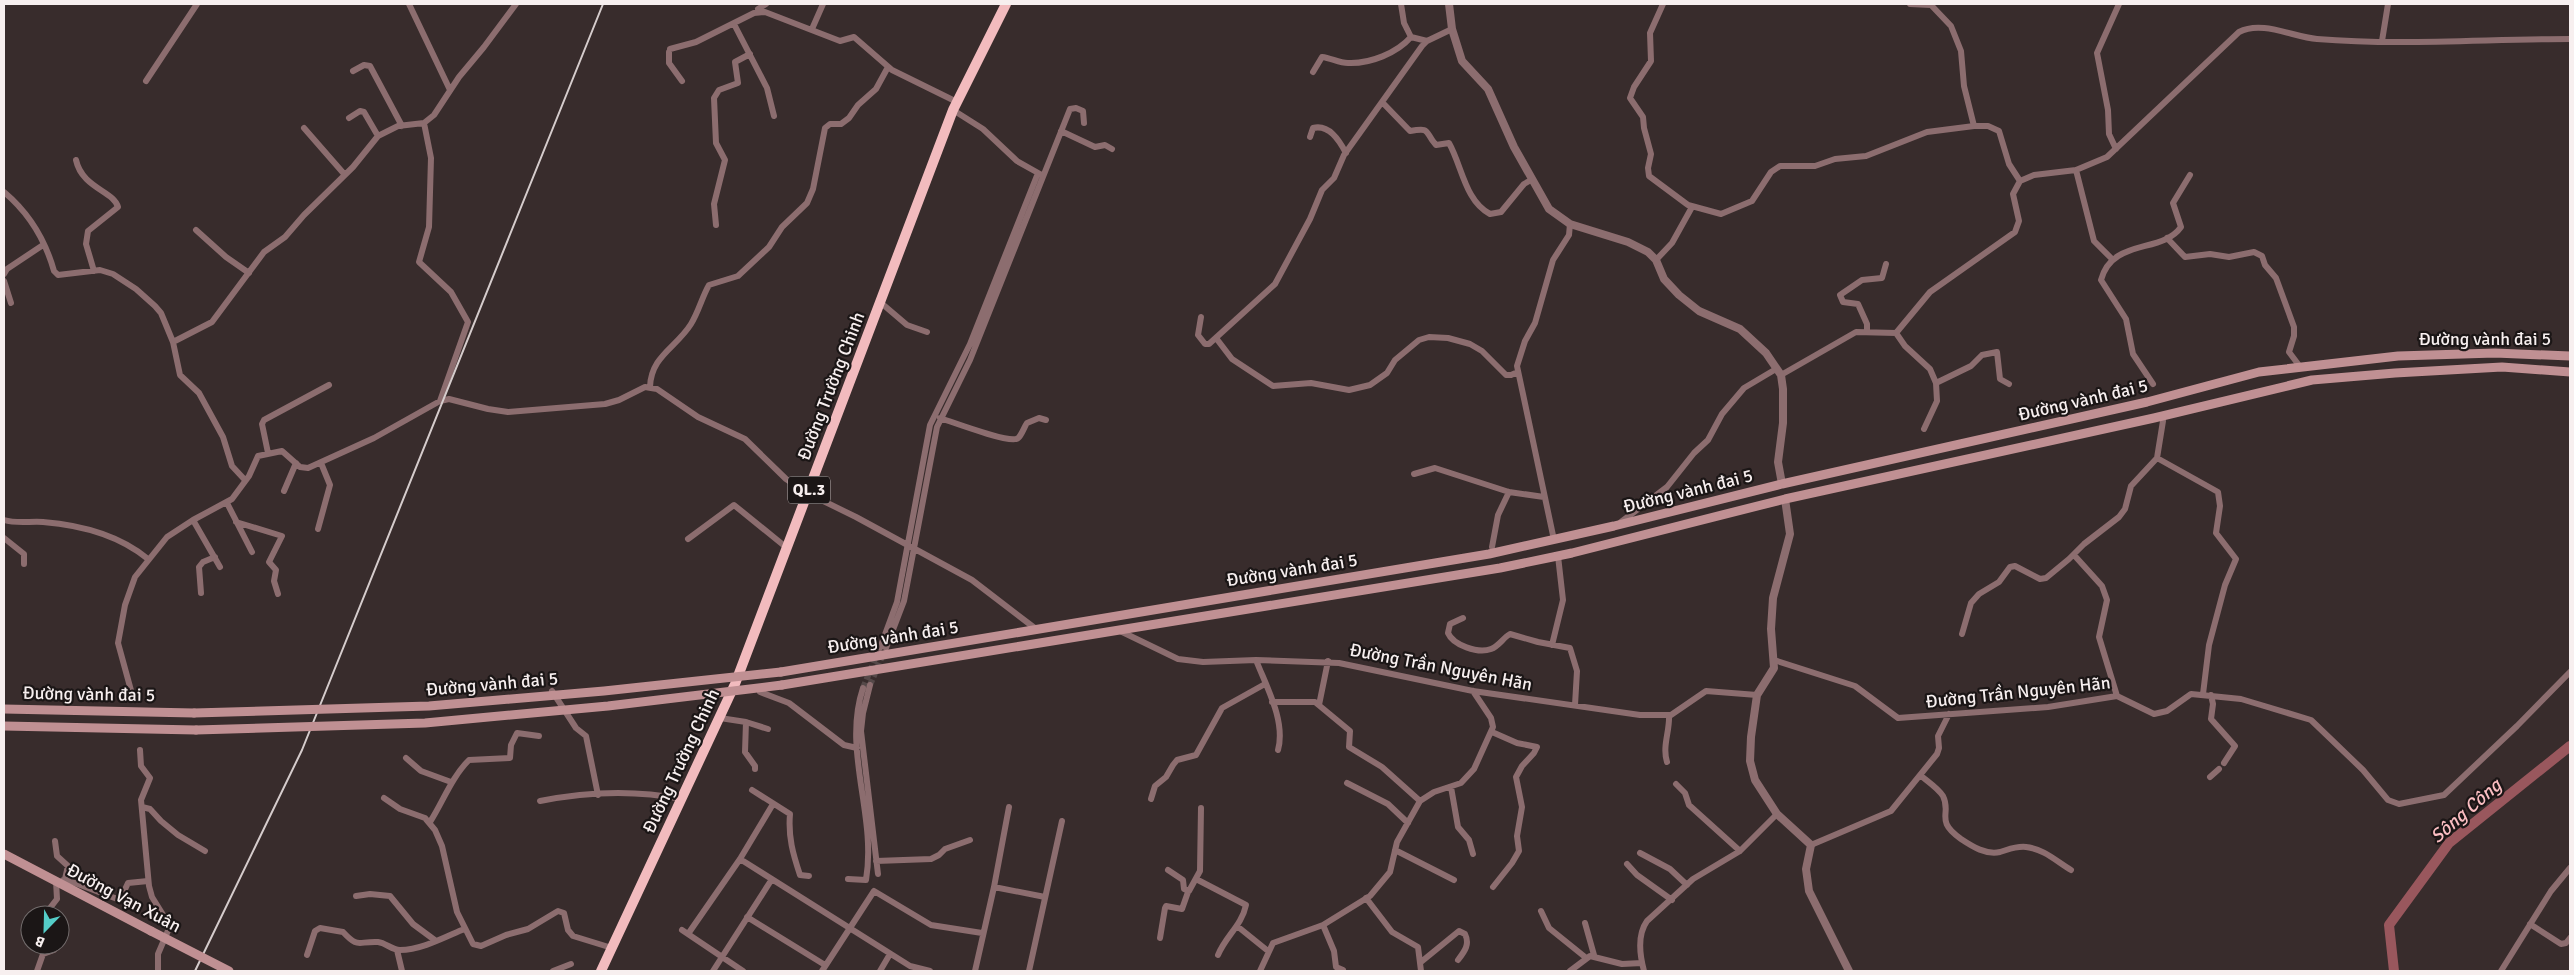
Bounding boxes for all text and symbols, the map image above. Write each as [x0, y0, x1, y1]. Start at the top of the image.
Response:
street label: Đường Trường Chinh [793, 309, 869, 463]
street label: Đường vành đai 5 [2419, 328, 2551, 350]
street label: Đường vành đai 5 [2016, 374, 2150, 426]
street label: Đường vành đai 5 [1621, 464, 1755, 518]
road number: QL.3 [788, 476, 830, 504]
street label: Đường vành đai 5 [1225, 549, 1359, 591]
street label: Đường vành đai 5 [826, 616, 960, 658]
street label: Đường Trần Nguyên Hãn [1348, 638, 1534, 696]
street label: Đường vành đai 5 [425, 667, 559, 701]
street label: Đường Trần Nguyên Hãn [1925, 671, 2111, 713]
street label: Đường vành đai 5 [22, 682, 156, 706]
street label: Đường Trường Chinh [638, 685, 724, 837]
water label: Sông Công [2425, 772, 2508, 848]
street label: Đường Vạn Xuân [63, 859, 185, 937]
north arrow [20, 905, 70, 955]
text: B [32, 932, 47, 951]

